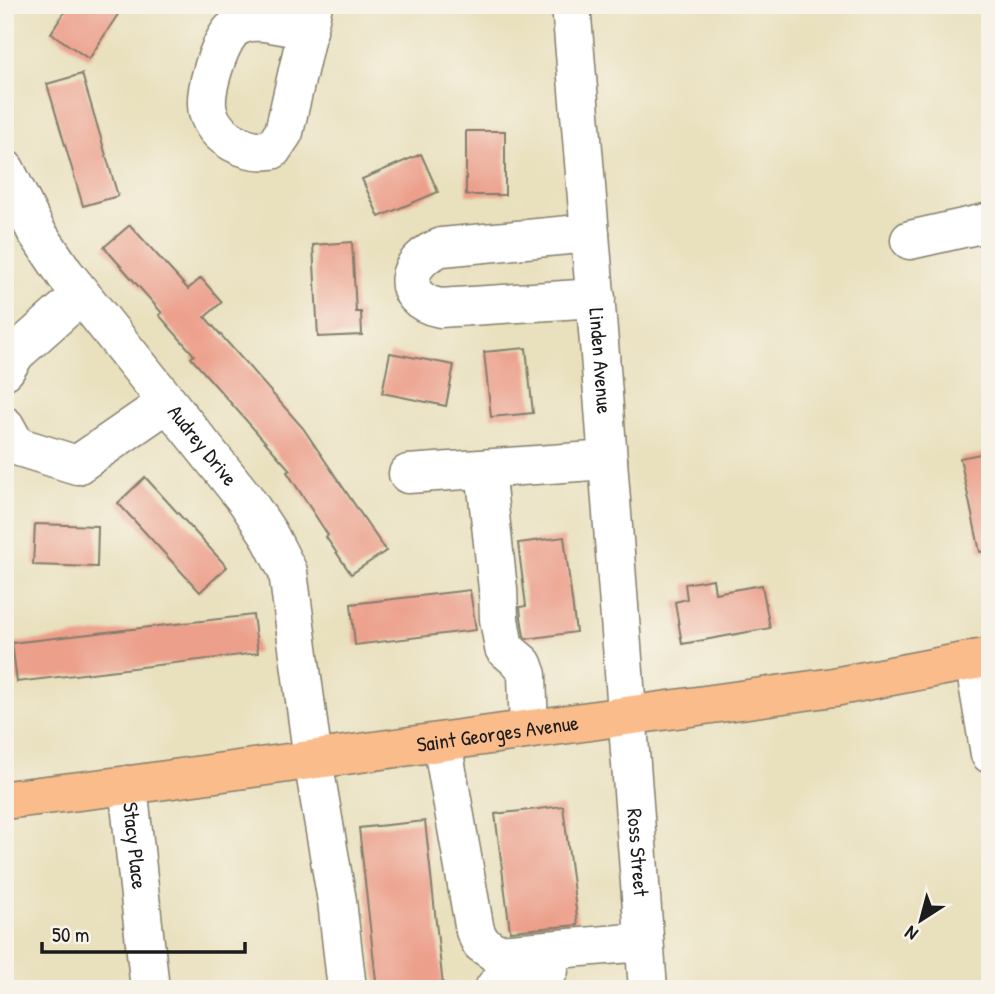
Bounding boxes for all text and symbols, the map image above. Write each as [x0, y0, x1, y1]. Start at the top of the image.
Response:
street label: Linden Avenue [582, 307, 619, 415]
street label: Audrey Drive [161, 398, 244, 492]
street label: Saint Georges Avenue [415, 708, 580, 759]
street label: Stacy Place [116, 801, 154, 891]
street label: Ross Street [620, 807, 656, 898]
north arrow [886, 886, 956, 956]
scale bar [42, 910, 245, 954]
text: 50 m [52, 920, 89, 949]
text: N [899, 920, 923, 947]

